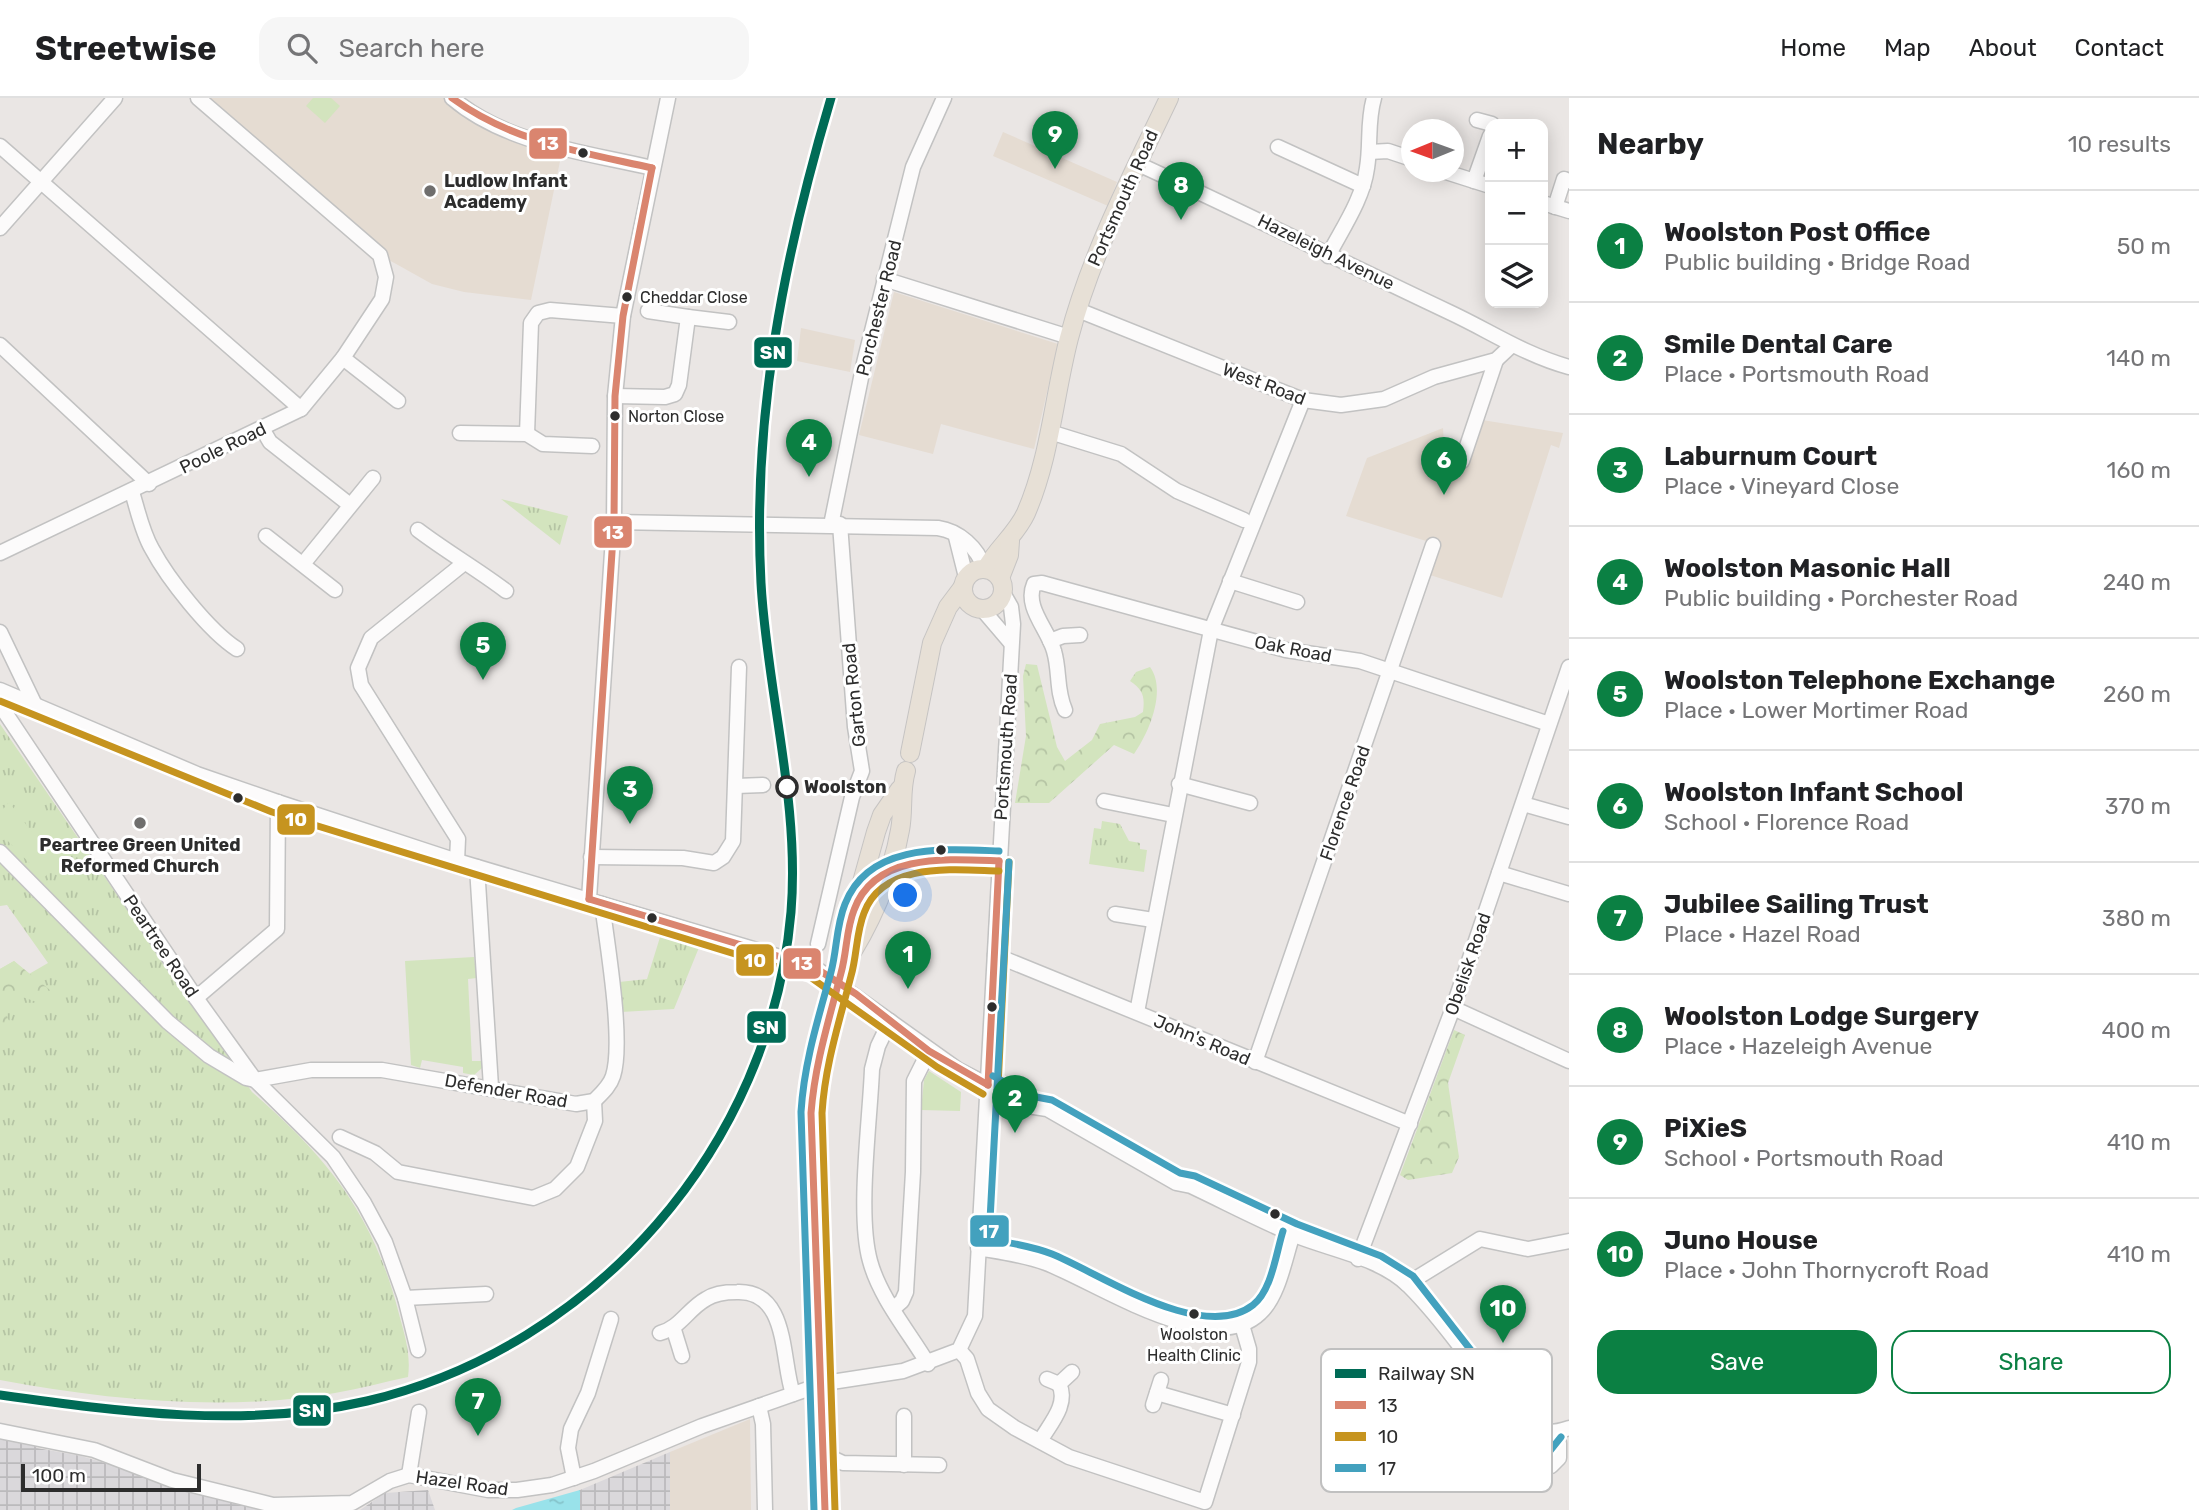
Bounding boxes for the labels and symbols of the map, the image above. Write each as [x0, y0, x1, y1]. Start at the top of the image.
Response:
pin: 9 [1032, 111, 1078, 169]
north arrow [1401, 119, 1464, 182]
street label: Portsmouth Road [1083, 126, 1163, 270]
line badge: 13 [528, 127, 568, 160]
text: 13 [537, 132, 559, 155]
unlabelled marker [576, 146, 590, 160]
pin: 8 [1158, 162, 1204, 220]
place label: Ludlow Infant Academy [444, 170, 568, 213]
marker: Ludlow Infant Academy [422, 183, 438, 199]
street label: Hazeleigh Avenue [1254, 209, 1398, 295]
street label: Porchester Road [851, 238, 907, 378]
place label: Cheddar Close [640, 288, 748, 307]
marker: Cheddar Close [620, 290, 634, 304]
line badge: SN [753, 336, 793, 369]
text: SN [760, 341, 786, 364]
street label: West Road [1219, 358, 1309, 410]
place label: Norton Close [628, 407, 724, 426]
marker: Norton Close [608, 409, 622, 423]
street label: Poole Road [176, 418, 270, 478]
pin: 4 [786, 419, 832, 477]
pin: 6 [1421, 437, 1467, 495]
line badge: 13 [593, 515, 633, 549]
text: 13 [602, 521, 624, 544]
pin: 5 [460, 622, 506, 680]
street label: Oak Road [1252, 631, 1334, 667]
street label: Garton Road [838, 642, 870, 748]
street label: Portsmouth Road [990, 673, 1022, 821]
street label: Florence Road [1315, 743, 1375, 863]
pin: 3 [607, 766, 653, 824]
marker: Woolston [776, 776, 798, 798]
place label: Woolston [804, 776, 887, 798]
unlabelled marker [231, 791, 245, 805]
line badge: 10 [276, 803, 316, 836]
text: 10 [285, 808, 307, 831]
marker: Peartree Green United Reformed Church [132, 815, 148, 831]
place label: Peartree Green United Reformed Church [39, 834, 241, 877]
unlabelled marker [934, 843, 948, 857]
your location [888, 878, 922, 912]
street label: Peartree Road [119, 890, 203, 1002]
street label: Obelisk Road [1440, 910, 1496, 1018]
unlabelled marker [645, 911, 659, 925]
pin: 1 [885, 931, 931, 989]
line badge: 10 [735, 943, 775, 977]
line badge: 13 [782, 947, 822, 980]
text: 10 [744, 949, 766, 972]
text: 13 [791, 952, 813, 975]
unlabelled marker [985, 1000, 999, 1014]
line badge: SN [746, 1010, 787, 1044]
street label: John's Road [1150, 1010, 1254, 1070]
text: SN [753, 1016, 779, 1039]
street label: Defender Road [443, 1069, 569, 1113]
pin: 2 [992, 1075, 1038, 1133]
unlabelled marker [1268, 1207, 1282, 1221]
line badge: 17 [969, 1214, 1010, 1248]
text: 17 [979, 1220, 999, 1243]
pin: 10 [1480, 1285, 1526, 1343]
marker: Woolston Health Clinic [1187, 1307, 1201, 1321]
place label: Woolston Health Clinic [1147, 1325, 1241, 1365]
legend [1321, 1349, 1552, 1492]
text: Railway SN [1378, 1362, 1475, 1385]
pin: 7 [455, 1378, 501, 1436]
line badge: SN [292, 1394, 332, 1427]
text: 13 [1378, 1394, 1398, 1417]
text: SN [299, 1399, 325, 1422]
text: 10 [1378, 1425, 1398, 1448]
text: 17 [1378, 1457, 1396, 1480]
scale bar [21, 1461, 201, 1493]
street label: Hazel Road [414, 1466, 510, 1500]

